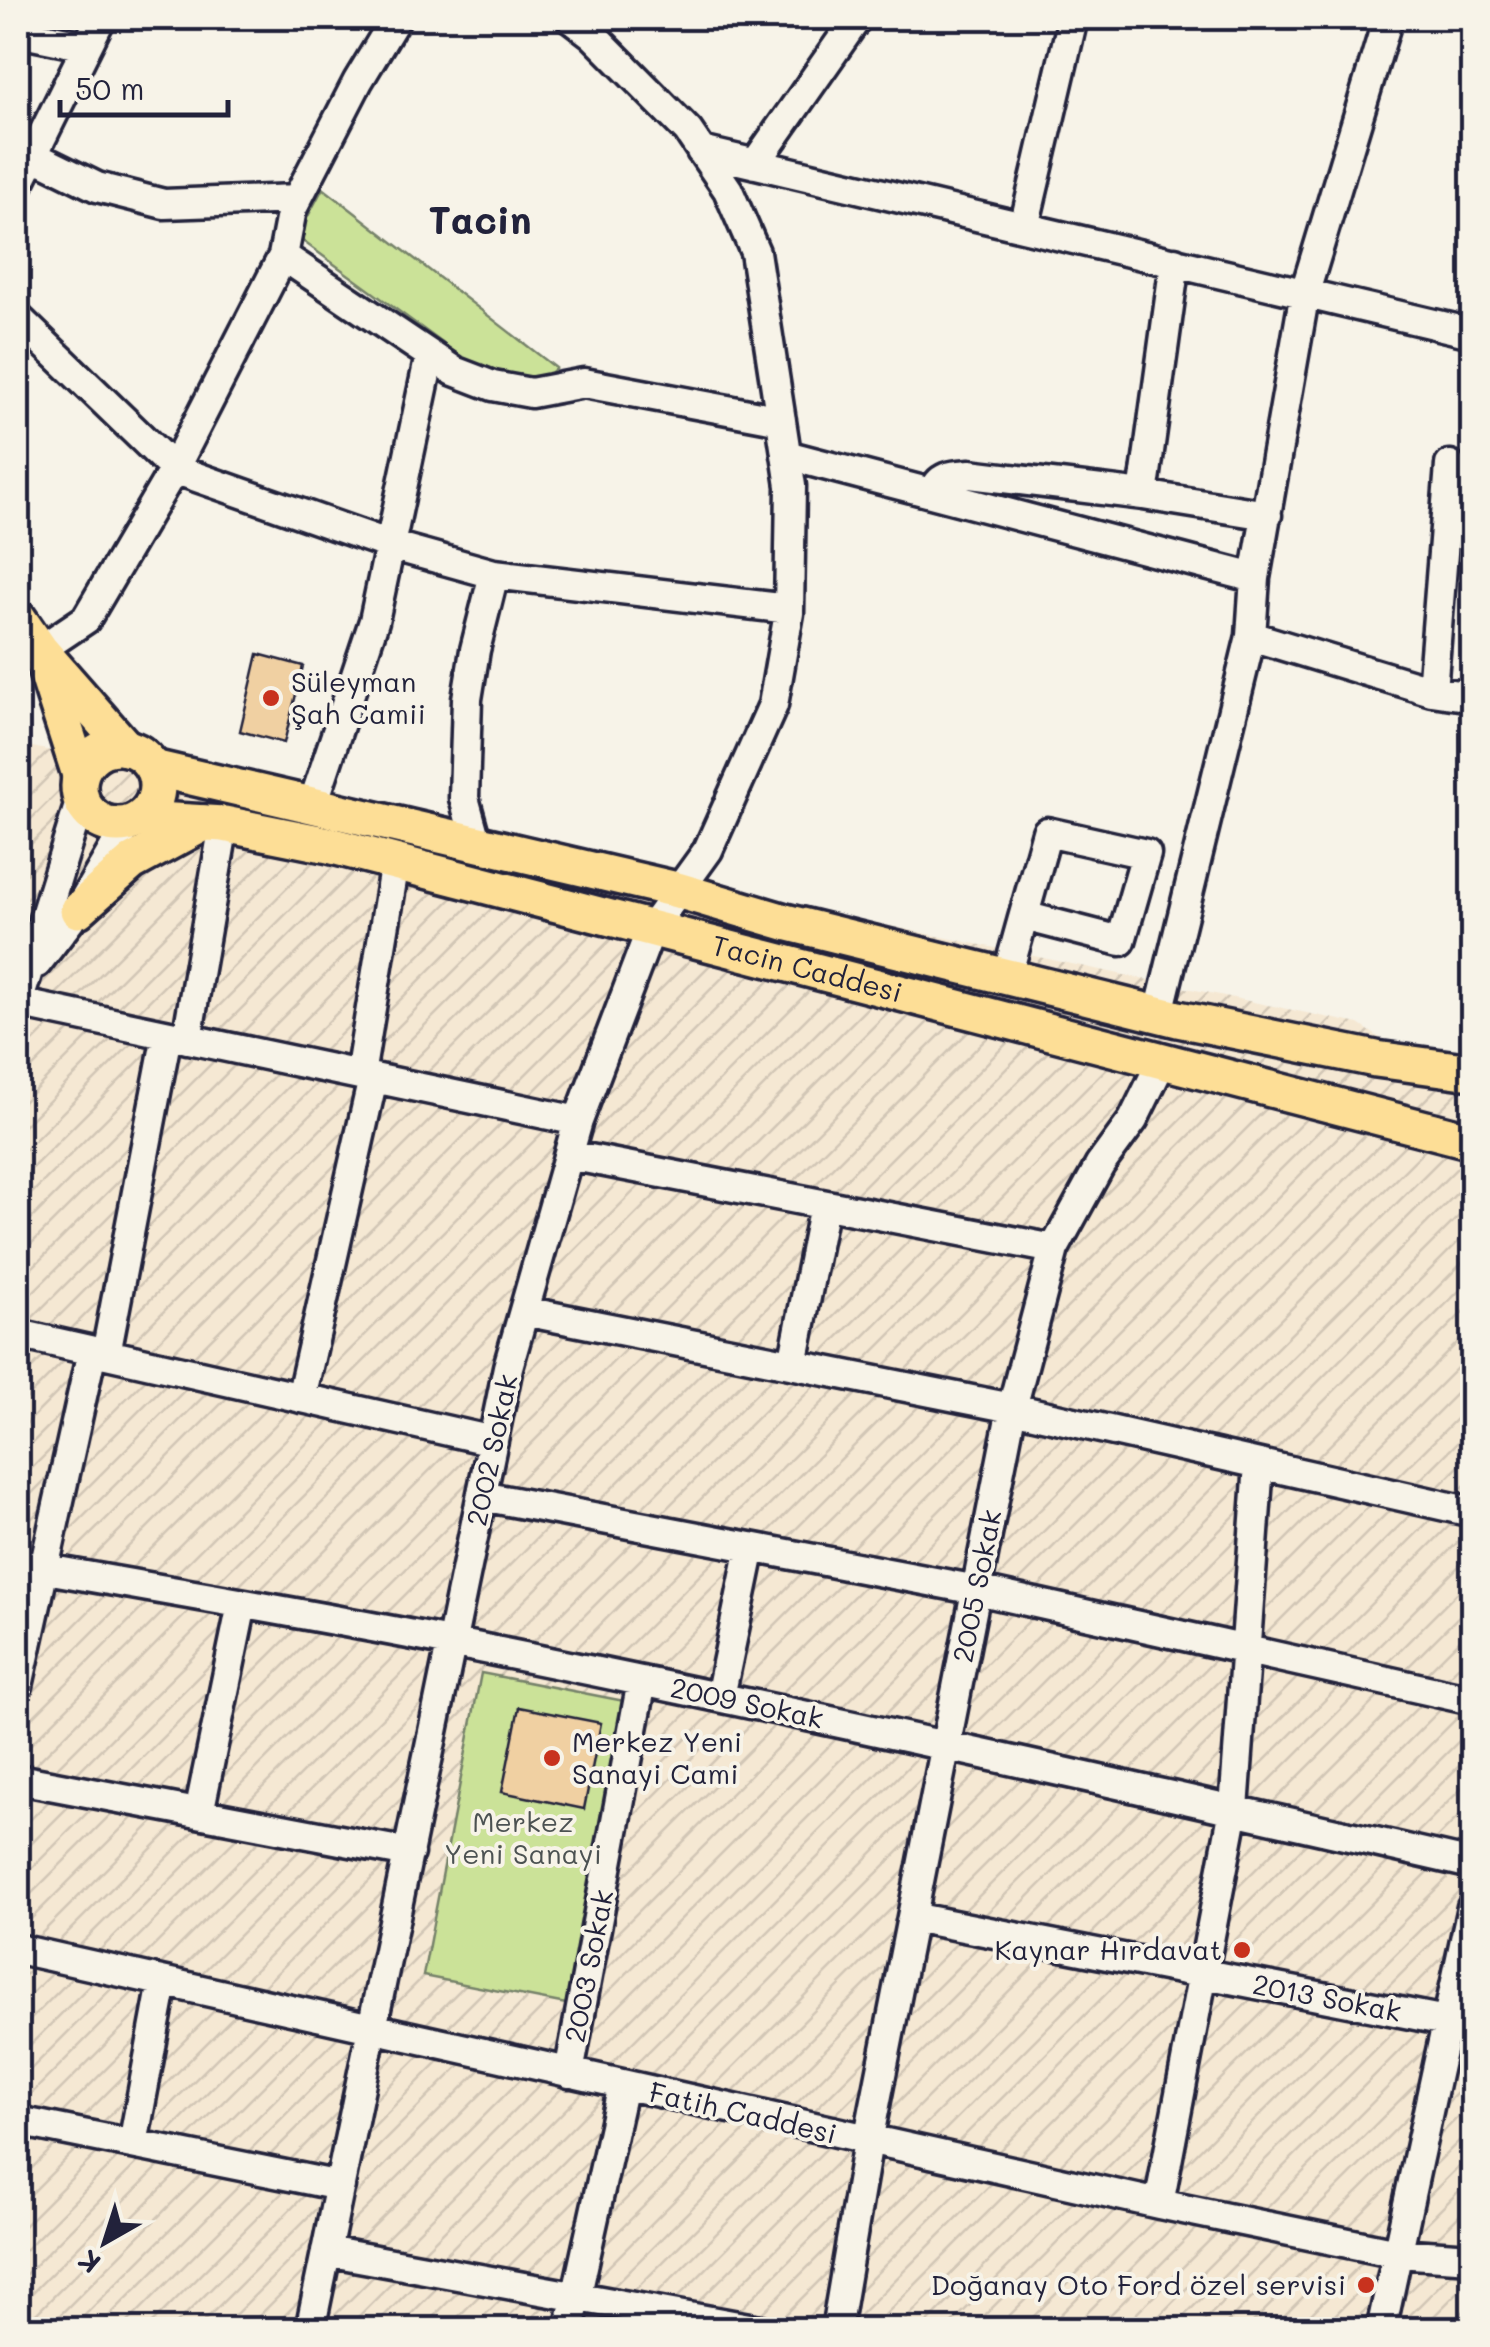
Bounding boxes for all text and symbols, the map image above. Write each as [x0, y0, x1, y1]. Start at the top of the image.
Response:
scale bar [60, 55, 228, 117]
text: 50 m [75, 68, 145, 108]
district label: Tacin [428, 194, 532, 244]
place label: Süleyman Şah Camii [291, 663, 426, 731]
marker: Süleyman Şah Camii [260, 687, 282, 709]
street label: Tacin Caddesi [708, 926, 906, 1010]
street label: 2002 Sokak [457, 1371, 525, 1529]
street label: 2005 Sokak [944, 1506, 1008, 1665]
street label: 2009 Sokak [668, 1668, 827, 1736]
place label: Merkez Yeni Sanayi Cami [572, 1723, 742, 1791]
marker: Merkez Yeni Sanayi Cami [541, 1747, 563, 1769]
park label: Merkez Yeni Sanayi [444, 1803, 602, 1871]
street label: 2003 Sokak [556, 1886, 620, 2045]
place label: Kaynar Hırdavat [994, 1931, 1222, 1967]
marker: Kaynar Hırdavat [1231, 1939, 1253, 1961]
street label: 2013 Sokak [1250, 1965, 1404, 2029]
street label: Fatih Caddesi [646, 2073, 840, 2151]
north arrow [55, 2192, 155, 2292]
text: K [70, 2242, 107, 2282]
place label: Doğanay Oto Ford özel servisi [931, 2266, 1346, 2302]
marker: Doğanay Oto Ford özel servisi [1355, 2274, 1377, 2296]

